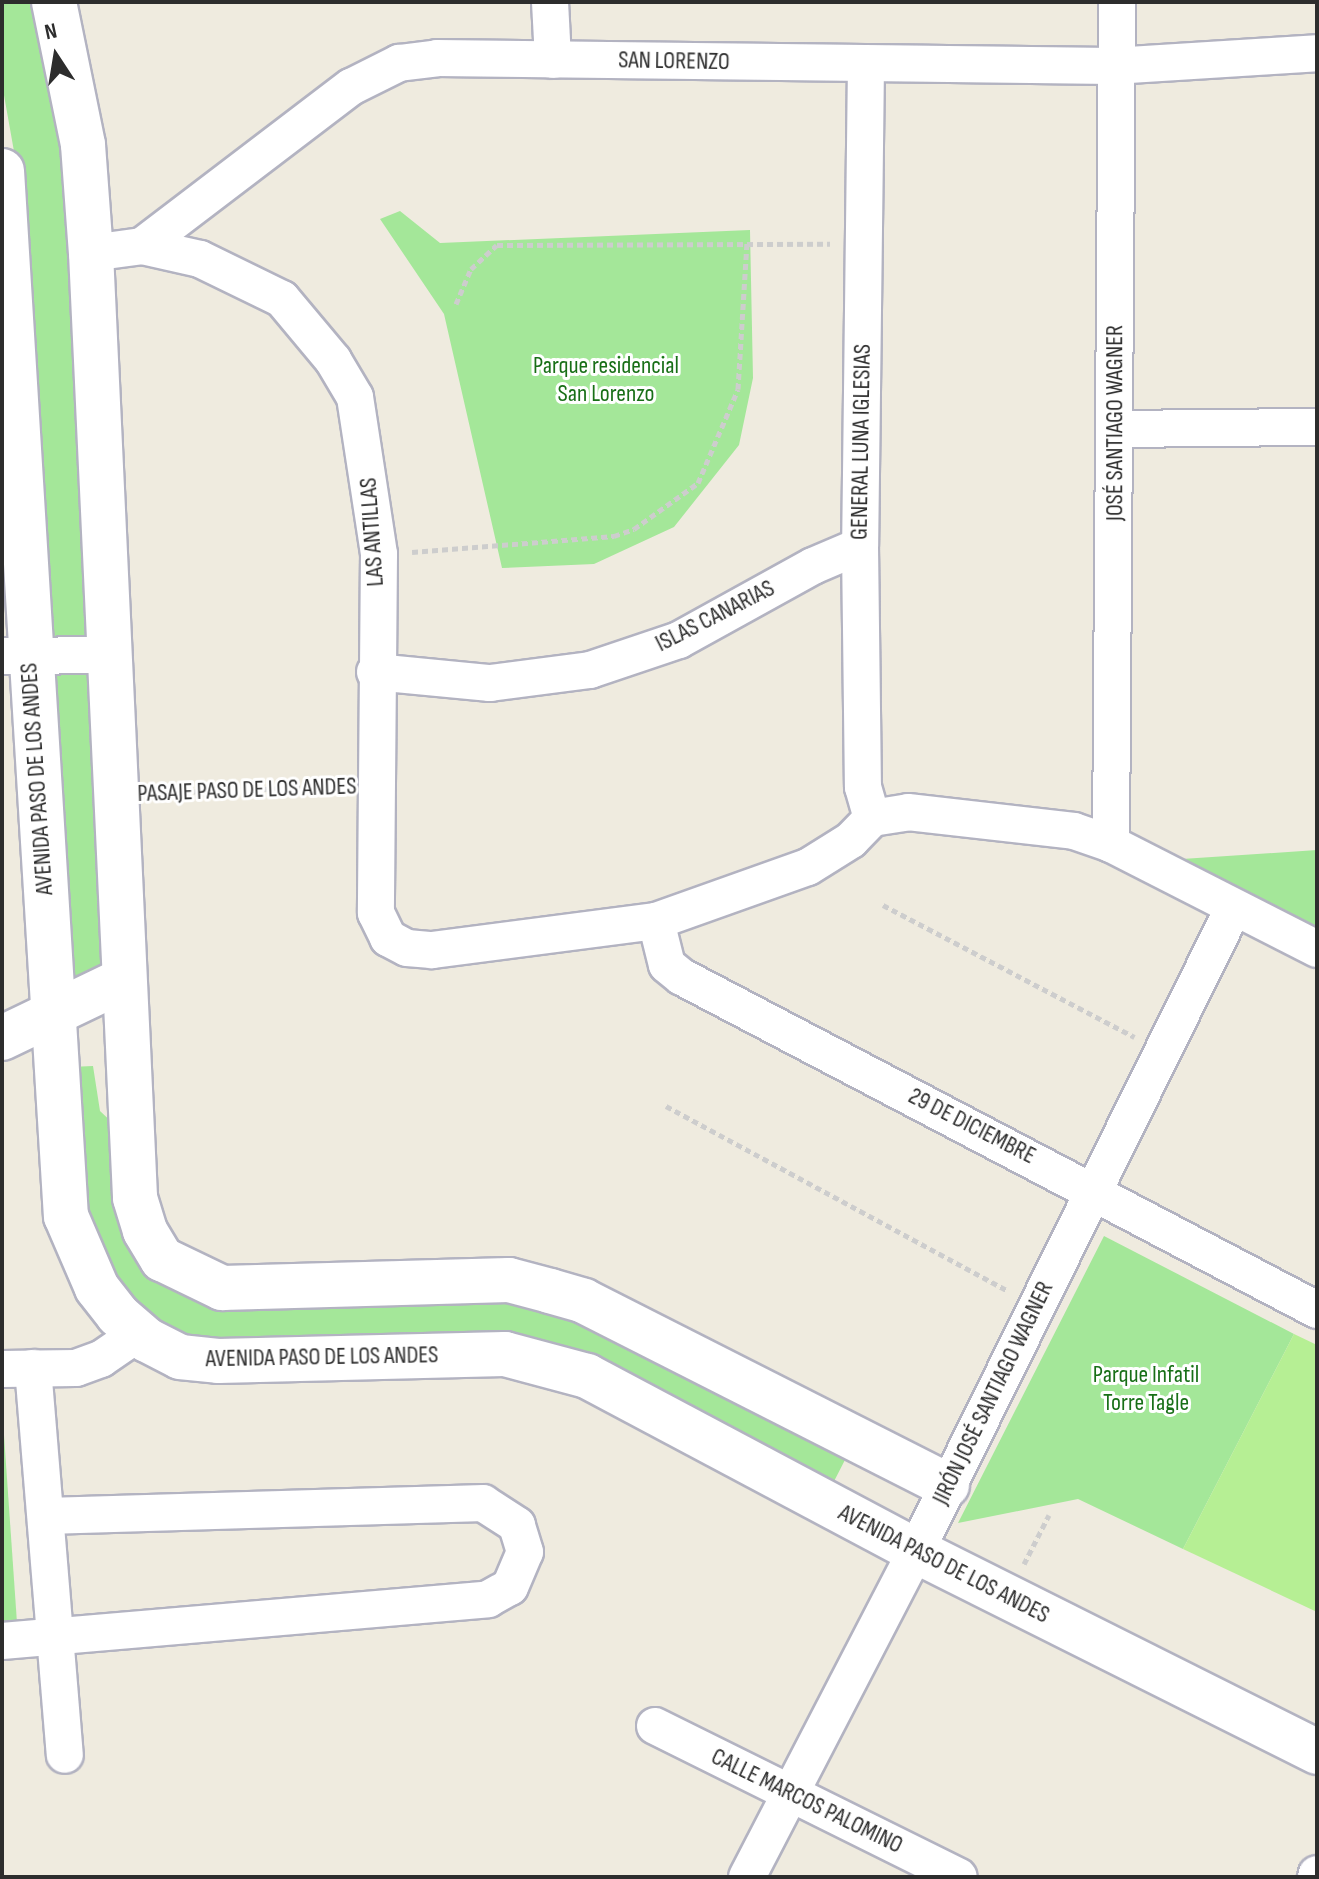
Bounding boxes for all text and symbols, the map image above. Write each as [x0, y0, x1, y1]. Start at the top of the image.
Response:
north arrow [16, 16, 96, 96]
text: N [42, 18, 59, 46]
street label: SAN LORENZO [618, 46, 730, 76]
street label: JOSÉ SANTIAGO WAGNER [1101, 325, 1129, 521]
street label: GENERAL LUNA IGLESIAS [845, 344, 877, 540]
park label: Parque residencial San Lorenzo [533, 352, 679, 408]
street label: LAS ANTILLAS [354, 477, 390, 587]
street label: ISLAS CANARIAS [651, 574, 779, 658]
street label: AVENIDA PASO DE LOS ANDES [15, 662, 59, 896]
street label: PASAJE PASO DE LOS ANDES [137, 772, 357, 808]
street label: 29 DE DICIEMBRE [904, 1082, 1040, 1170]
street label: JIRÓN JOSÉ SANTIAGO WAGNER [926, 1277, 1060, 1509]
street label: AVENIDA PASO DE LOS ANDES [205, 1341, 439, 1373]
park label: Parque Infatil Torre Tagle [1093, 1361, 1199, 1417]
street label: AVENIDA PASO DE LOS ANDES [834, 1498, 1054, 1630]
street label: CALLE MARCOS PALOMINO [707, 1742, 907, 1860]

